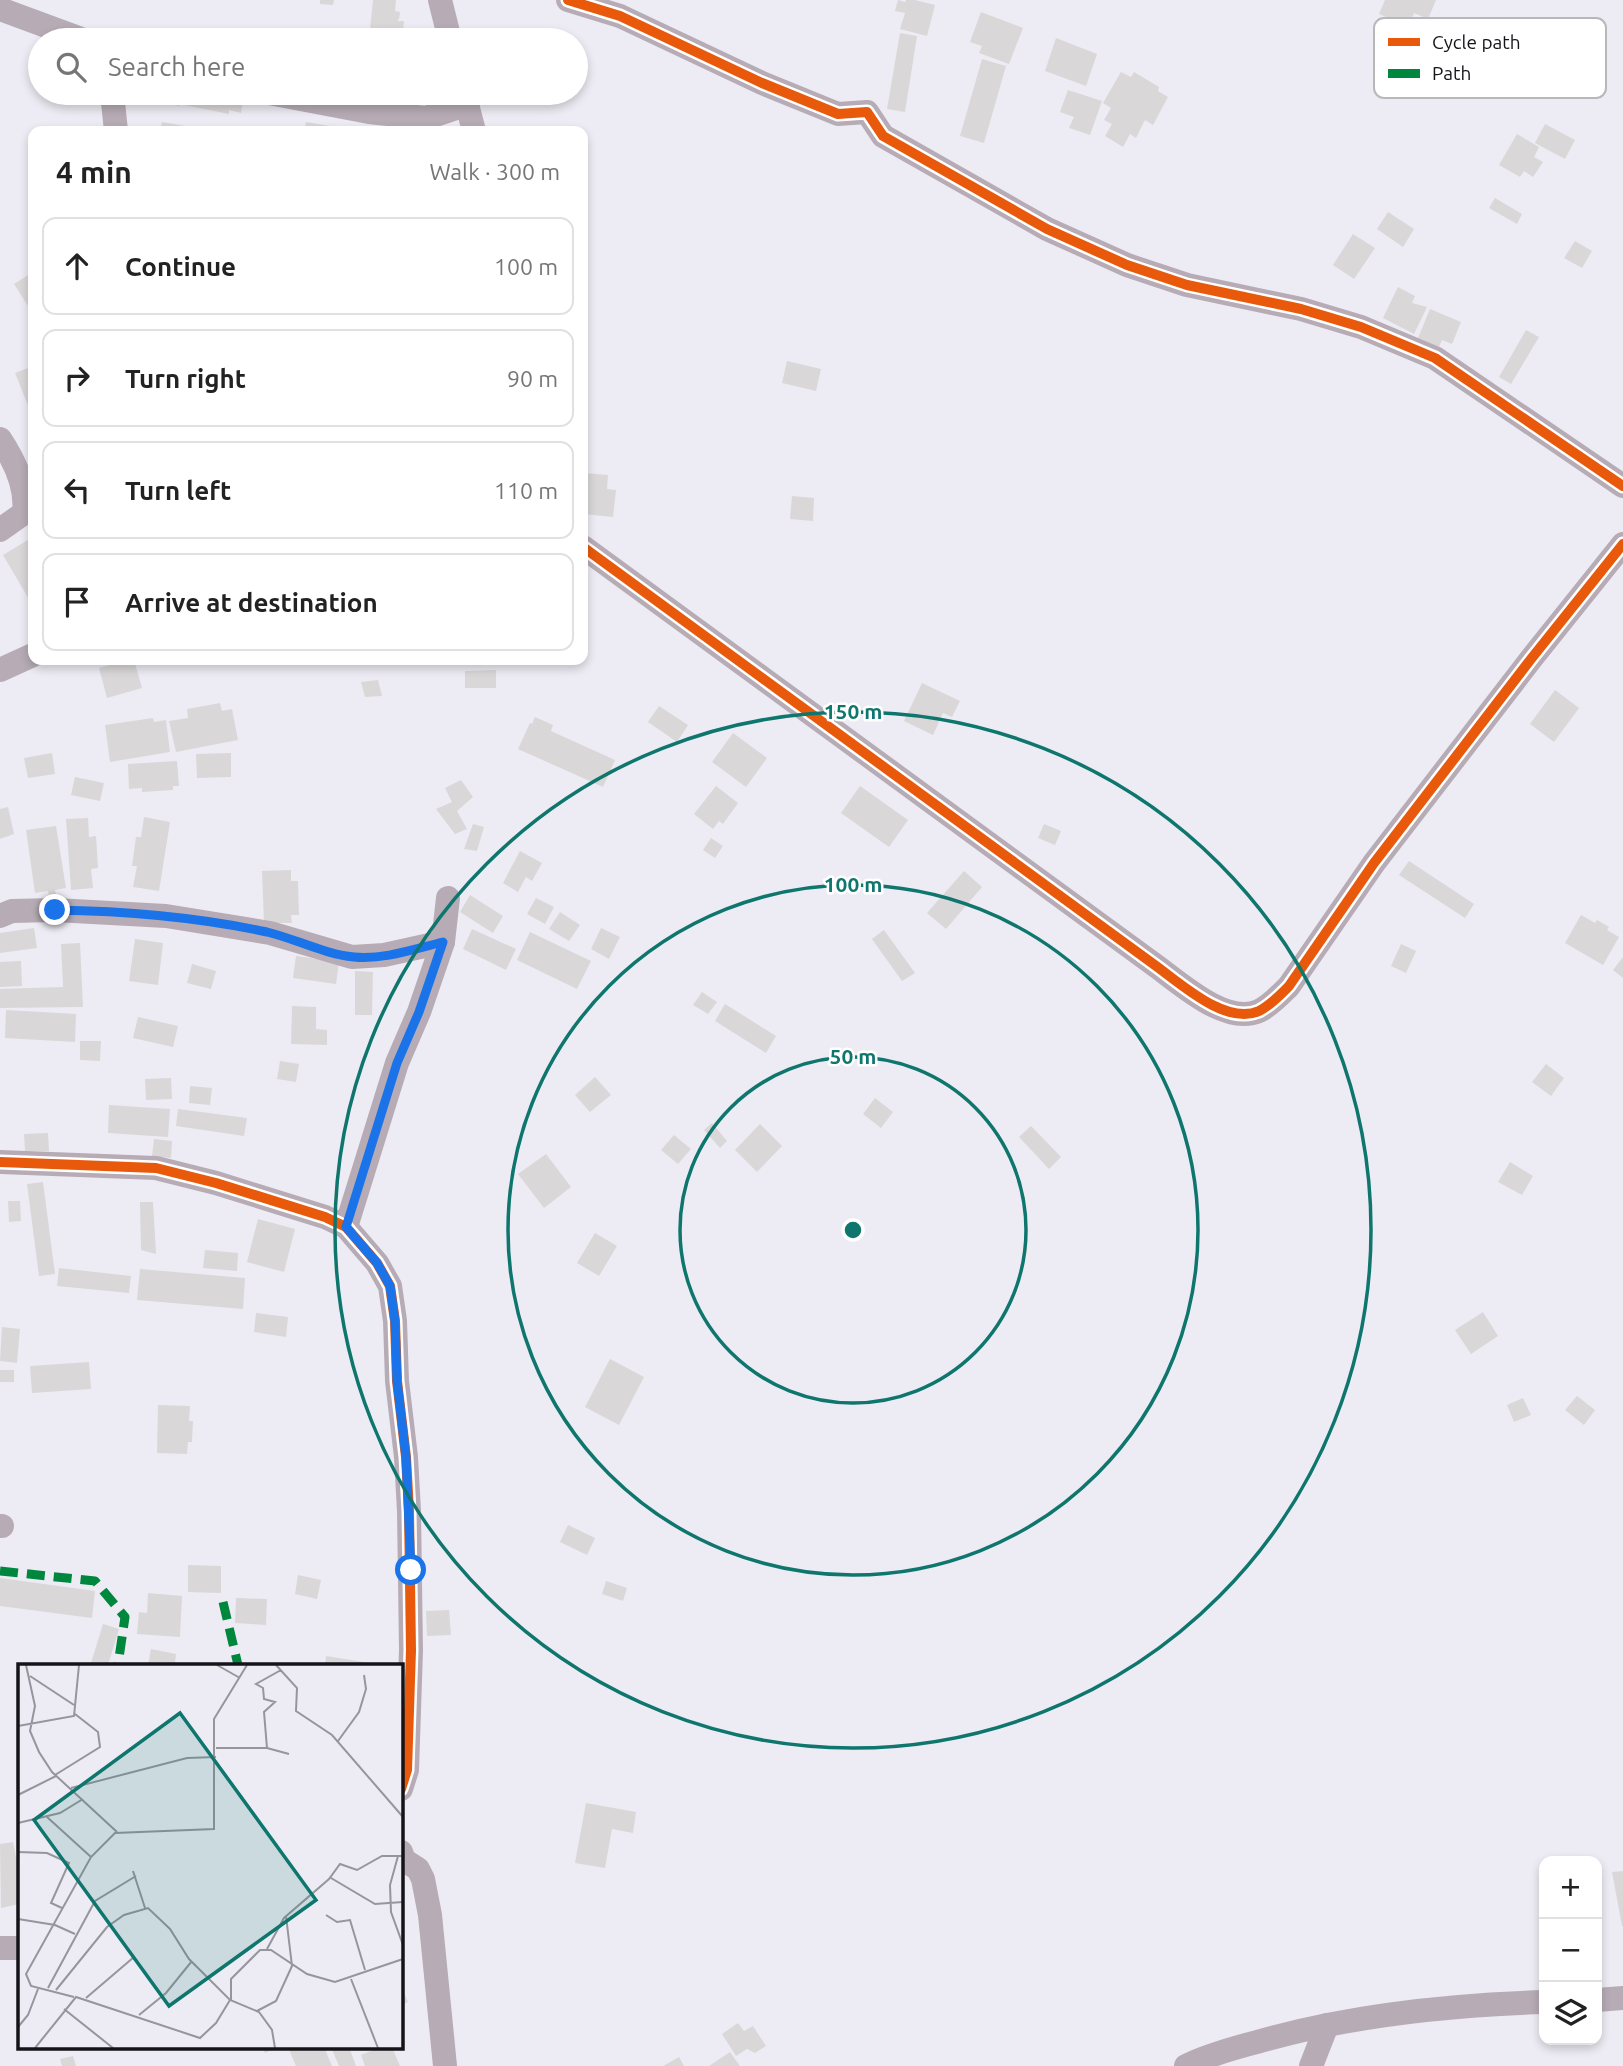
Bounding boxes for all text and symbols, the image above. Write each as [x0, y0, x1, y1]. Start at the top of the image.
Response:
legend [1374, 18, 1606, 98]
search box [28, 28, 588, 105]
text: Cycle path [1432, 31, 1521, 53]
icon: search [52, 48, 90, 86]
text: Search here [108, 52, 245, 81]
text: Path [1432, 62, 1471, 84]
text: 4 min [56, 155, 132, 189]
text: Walk · 300 m [429, 159, 560, 184]
icon: ahead [58, 247, 96, 285]
text: Continue [125, 252, 236, 281]
text: 100 m [494, 254, 558, 279]
icon: right [58, 359, 96, 397]
text: Turn right [125, 364, 246, 393]
text: 90 m [507, 366, 558, 391]
icon: left [58, 471, 96, 509]
text: Turn left [125, 476, 231, 505]
text: 110 m [494, 478, 558, 503]
icon: arrive [58, 583, 96, 621]
text: Arrive at destination [125, 588, 378, 617]
text: 150 m [824, 699, 882, 723]
text: 100 m [824, 872, 882, 896]
route end [39, 894, 70, 925]
text: 50 m [830, 1044, 876, 1068]
centre of rings [841, 1218, 865, 1242]
route start [395, 1554, 426, 1585]
inset map [18, 1664, 402, 2048]
map controls [1539, 1856, 1602, 2045]
button: + [1539, 1856, 1602, 1919]
button: − [1539, 1919, 1602, 1982]
button: layers [1539, 1982, 1602, 2045]

